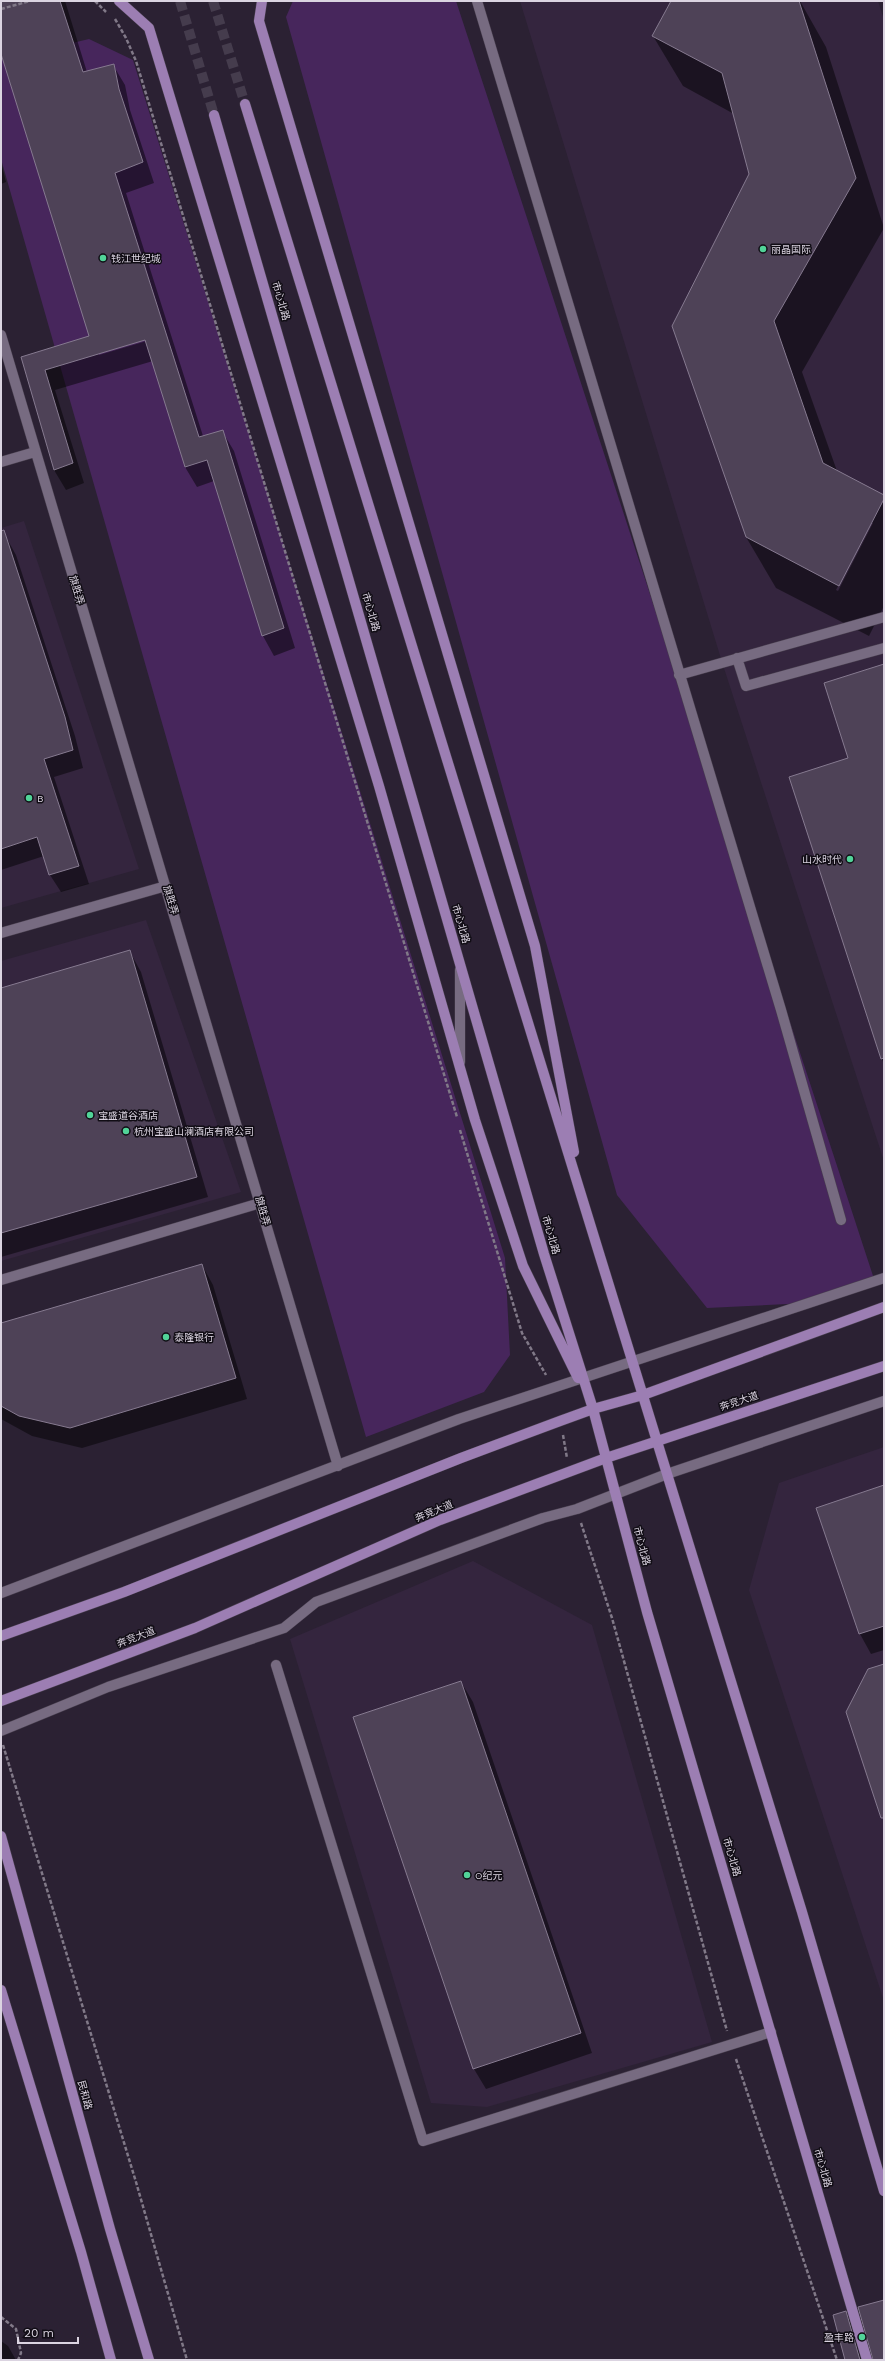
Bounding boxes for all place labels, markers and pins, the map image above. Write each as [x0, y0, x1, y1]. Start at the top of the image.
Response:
marker: 丽晶国际 [758, 244, 768, 254]
place label: 丽晶国际 [771, 244, 811, 255]
marker: 钱江世纪城 [98, 253, 108, 263]
place label: 钱江世纪城 [111, 253, 161, 264]
marker: B [24, 793, 34, 803]
place label: B [37, 793, 44, 804]
place label: 山水时代 [802, 854, 842, 865]
marker: 山水时代 [845, 854, 855, 864]
marker: 宝盛道谷酒店 [85, 1110, 95, 1120]
place label: 宝盛道谷酒店 [98, 1110, 158, 1121]
marker: 杭州宝盛山澜酒店有限公司 [121, 1126, 131, 1136]
place label: 杭州宝盛山澜酒店有限公司 [134, 1126, 254, 1137]
marker: 泰隆银行 [161, 1332, 171, 1342]
place label: 泰隆银行 [174, 1332, 214, 1343]
marker: O纪元 [462, 1870, 472, 1880]
place label: O纪元 [475, 1870, 502, 1881]
place label: 盈丰路 [824, 2332, 854, 2343]
marker: 盈丰路 [857, 2332, 867, 2342]

